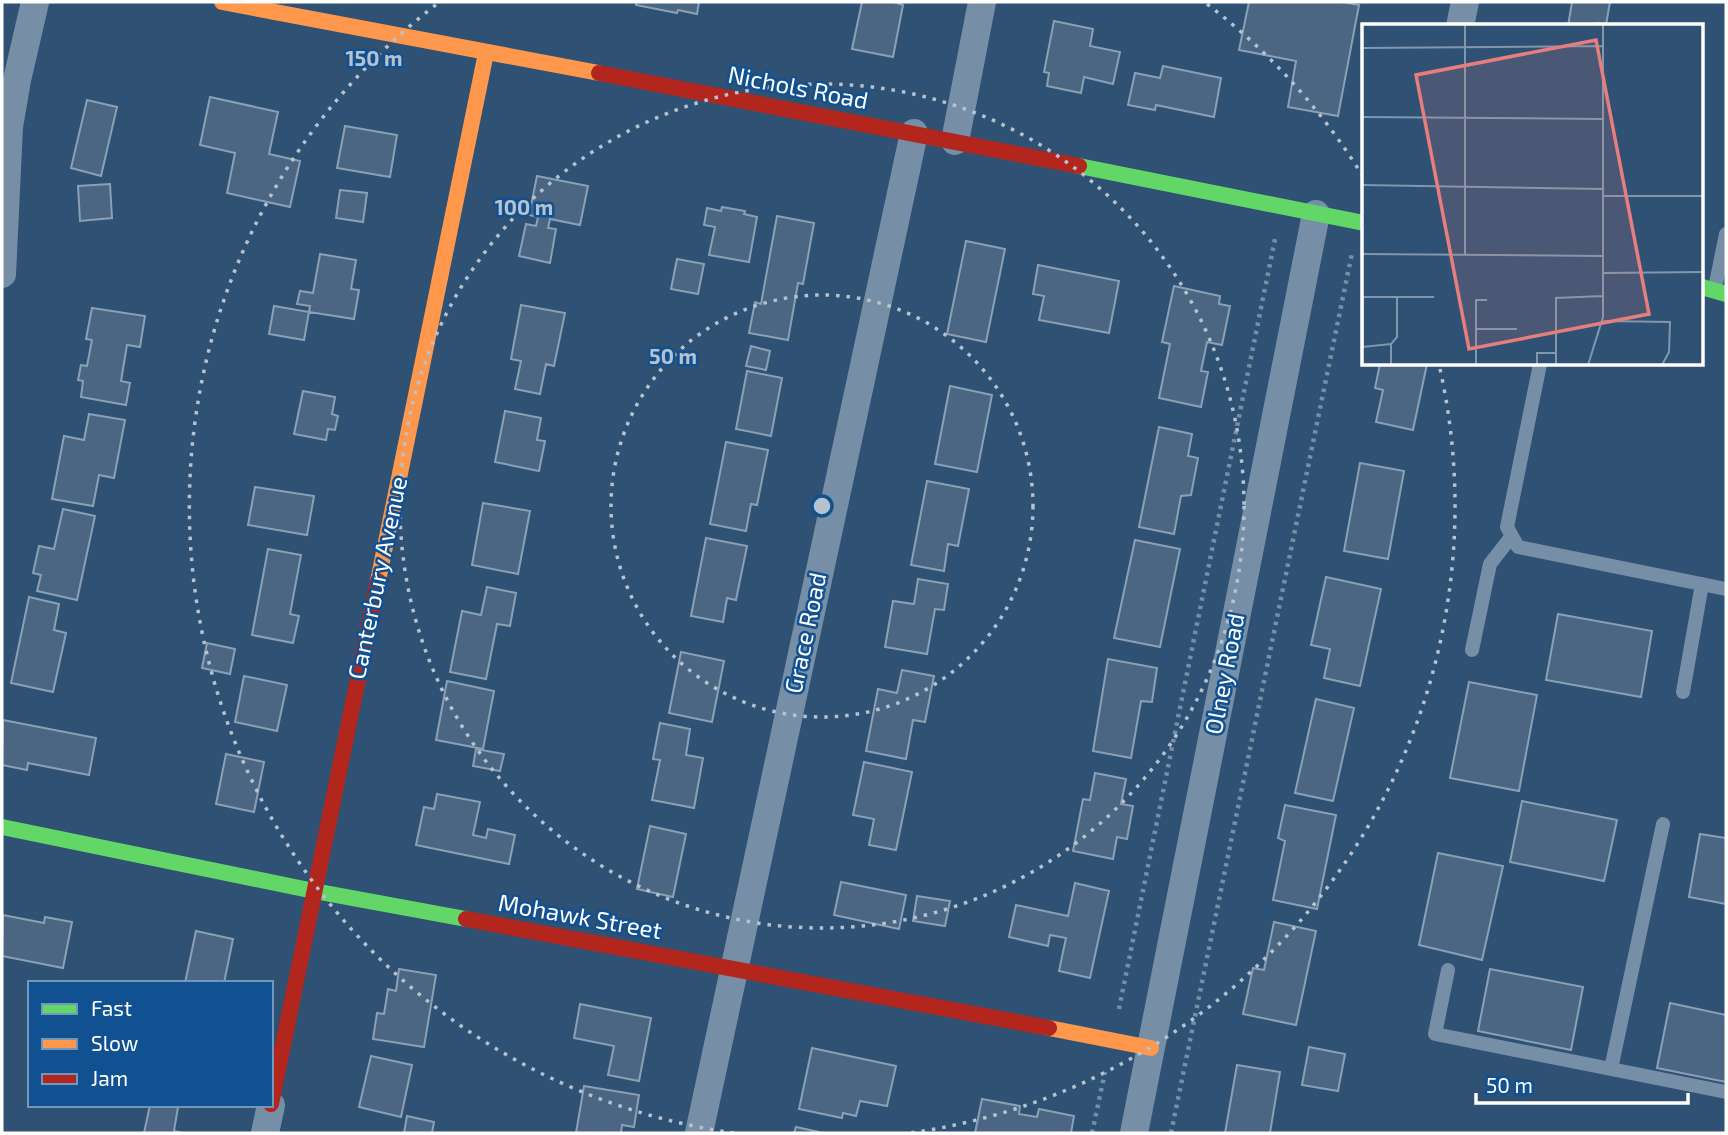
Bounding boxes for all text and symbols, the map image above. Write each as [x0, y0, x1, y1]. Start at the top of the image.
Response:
inset map [1362, 24, 1704, 366]
text: 150 m [346, 45, 402, 70]
street label: Nichols Road [726, 59, 871, 114]
text: 100 m [495, 194, 553, 219]
text: 50 m [649, 343, 697, 368]
street label: Canterbury Avenue [341, 474, 412, 682]
centre of rings [810, 494, 834, 518]
street label: Grace Road [778, 570, 831, 696]
street label: Olney Road [1198, 611, 1249, 737]
street label: Mohawk Street [496, 887, 664, 944]
legend [28, 981, 273, 1107]
text: Fast [91, 995, 132, 1020]
text: Slow [91, 1030, 138, 1055]
scale bar [1476, 1062, 1688, 1106]
text: Jam [91, 1065, 128, 1090]
text: 50 m [1486, 1072, 1533, 1097]

